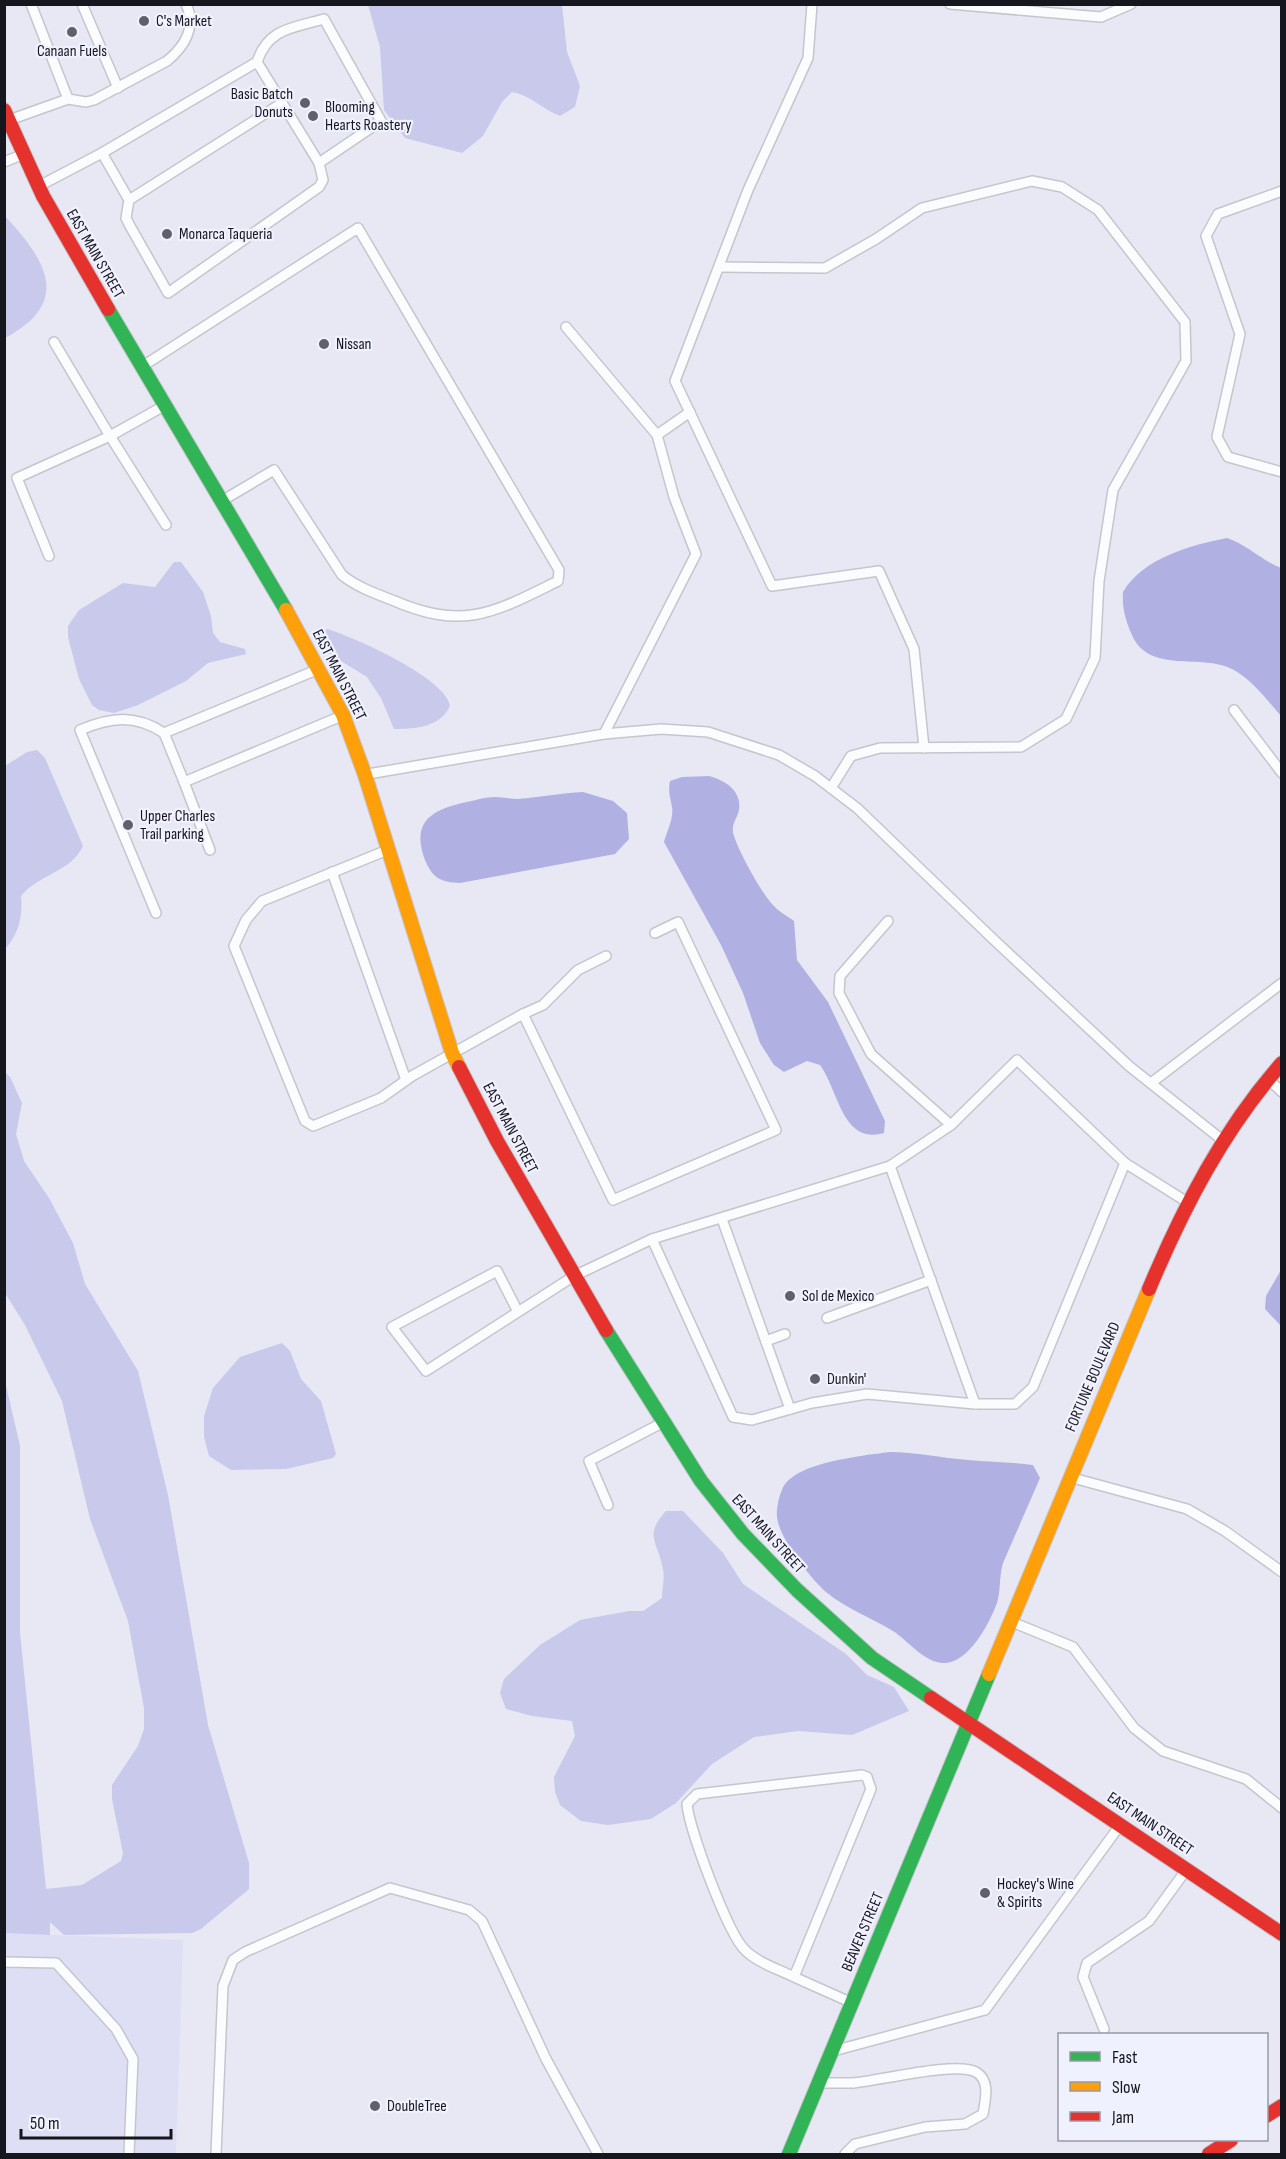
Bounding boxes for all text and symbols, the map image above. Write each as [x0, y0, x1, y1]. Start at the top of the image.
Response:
place label: C's Market [156, 12, 212, 31]
marker: C's Market [137, 14, 151, 28]
marker: Canaan Fuels [65, 25, 79, 39]
place label: Canaan Fuels [37, 42, 107, 61]
place label: Basic Batch Donuts [231, 85, 293, 122]
marker: Basic Batch Donuts [298, 96, 312, 110]
place label: Blooming Hearts Roastery [325, 98, 411, 135]
marker: Blooming Hearts Roastery [306, 109, 320, 123]
street label: EAST MAIN STREET [62, 206, 128, 302]
place label: Monarca Taqueria [179, 225, 273, 244]
marker: Monarca Taqueria [160, 227, 174, 241]
place label: Nissan [336, 335, 371, 354]
marker: Nissan [317, 337, 331, 351]
street label: EAST MAIN STREET [308, 626, 370, 724]
place label: Upper Charles Trail parking [140, 807, 216, 844]
marker: Upper Charles Trail parking [121, 818, 135, 832]
street label: EAST MAIN STREET [478, 1080, 542, 1177]
place label: Sol de Mexico [802, 1287, 874, 1306]
marker: Sol de Mexico [783, 1289, 797, 1303]
street label: FORTUNE BOULEVARD [1061, 1319, 1125, 1435]
place label: Dunkin' [827, 1370, 866, 1389]
marker: Dunkin' [808, 1372, 822, 1386]
street label: EAST MAIN STREET [728, 1491, 809, 1578]
street label: EAST MAIN STREET [1103, 1788, 1197, 1860]
place label: Hockey's Wine & Spirits [997, 1875, 1074, 1912]
marker: Hockey's Wine & Spirits [978, 1886, 992, 1900]
street label: BEAVER STREET [838, 1889, 888, 1974]
legend [1058, 2033, 1268, 2141]
text: Fast [1112, 2047, 1138, 2068]
text: Slow [1112, 2077, 1141, 2098]
place label: DoubleTree [387, 2097, 447, 2116]
marker: DoubleTree [368, 2099, 382, 2113]
scale bar [21, 2102, 171, 2140]
text: Jam [1111, 2107, 1134, 2128]
text: 50 m [30, 2113, 60, 2134]

